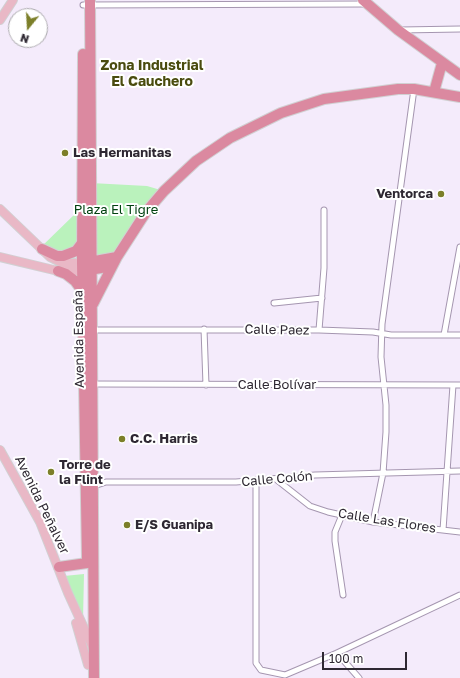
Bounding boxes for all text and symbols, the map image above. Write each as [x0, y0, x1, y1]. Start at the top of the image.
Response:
north arrow [8, 8, 48, 48]
text: N [18, 31, 30, 46]
district label: Zona Industrial El Cauchero [101, 58, 203, 90]
place label: Las Hermanitas [73, 145, 172, 161]
marker: Las Hermanitas [60, 148, 70, 158]
place label: Ventorca [376, 186, 433, 202]
marker: Ventorca [436, 189, 446, 199]
park label: Plaza El Tigre [74, 202, 158, 218]
street label: Avenida España [70, 290, 88, 388]
street label: Calle Paez [244, 322, 310, 338]
street label: Calle Bolívar [238, 377, 316, 393]
place label: C.C. Harris [130, 431, 198, 447]
marker: C.C. Harris [117, 434, 127, 444]
street label: Avenida Peñalver [11, 453, 73, 557]
place label: Torre de la Flint [59, 457, 111, 488]
marker: Torre de la Flint [46, 467, 56, 477]
street label: Calle Colón [241, 468, 313, 490]
street label: Calle Las Flores [337, 506, 437, 536]
place label: E/S Guanipa [135, 517, 213, 533]
marker: E/S Guanipa [122, 520, 132, 530]
scale bar [324, 644, 409, 670]
text: 100 m [329, 651, 363, 666]

